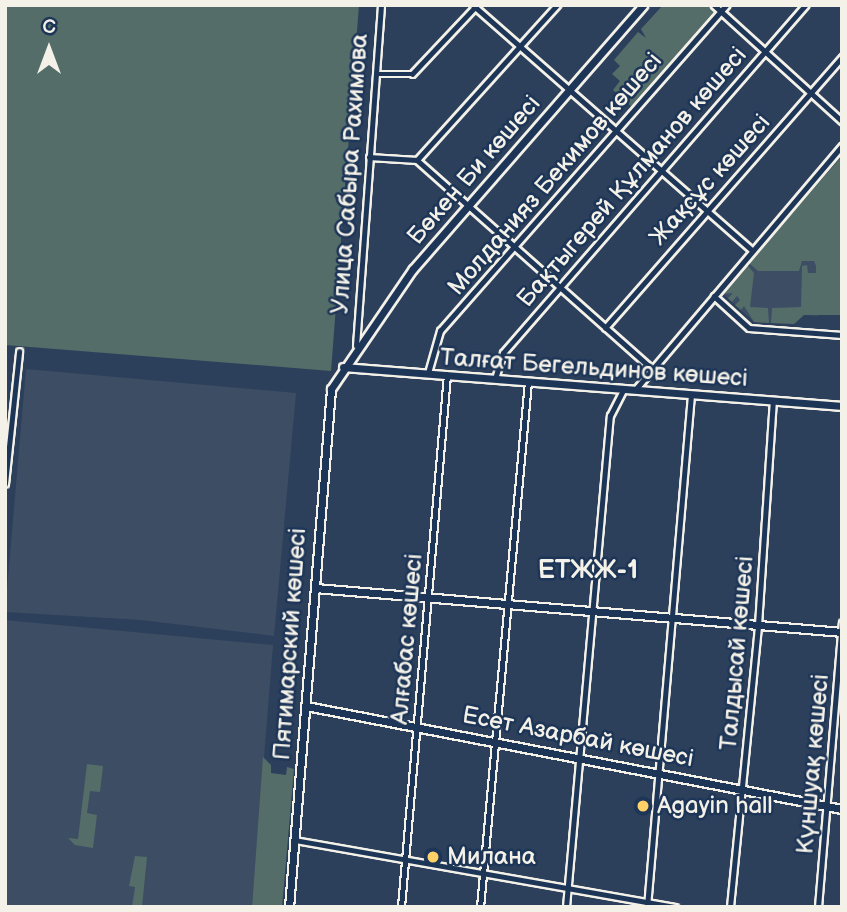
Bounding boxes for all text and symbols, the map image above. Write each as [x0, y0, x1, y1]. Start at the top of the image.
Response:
north arrow [14, 14, 84, 84]
text: С [42, 16, 56, 39]
street label: Улица Сабыра Рахимова [326, 33, 374, 315]
street label: Бақтыгерей Құлманов көшесі [511, 41, 753, 313]
street label: Молданияз Бекимов көшесі [442, 47, 668, 301]
street label: Бөкен Би көшесі [401, 90, 547, 250]
street label: Жақсұс көшесі [644, 109, 776, 251]
street label: Талғат Бегельдинов көшесі [439, 343, 749, 393]
street label: Пятимарский көшесі [268, 527, 312, 761]
street label: Алғабас көшесі [385, 552, 429, 726]
district label: ЕТЖЖ-1 [538, 555, 638, 587]
street label: Талдысай көшесі [714, 555, 760, 751]
street label: Күншуақ көшесі [791, 673, 835, 855]
street label: Есет Азарбай көшесі [460, 700, 696, 774]
place label: Agayin hall [657, 792, 773, 820]
marker: Agayin hall [635, 798, 651, 814]
place label: Милана [447, 843, 536, 871]
marker: Милана [425, 849, 441, 865]

